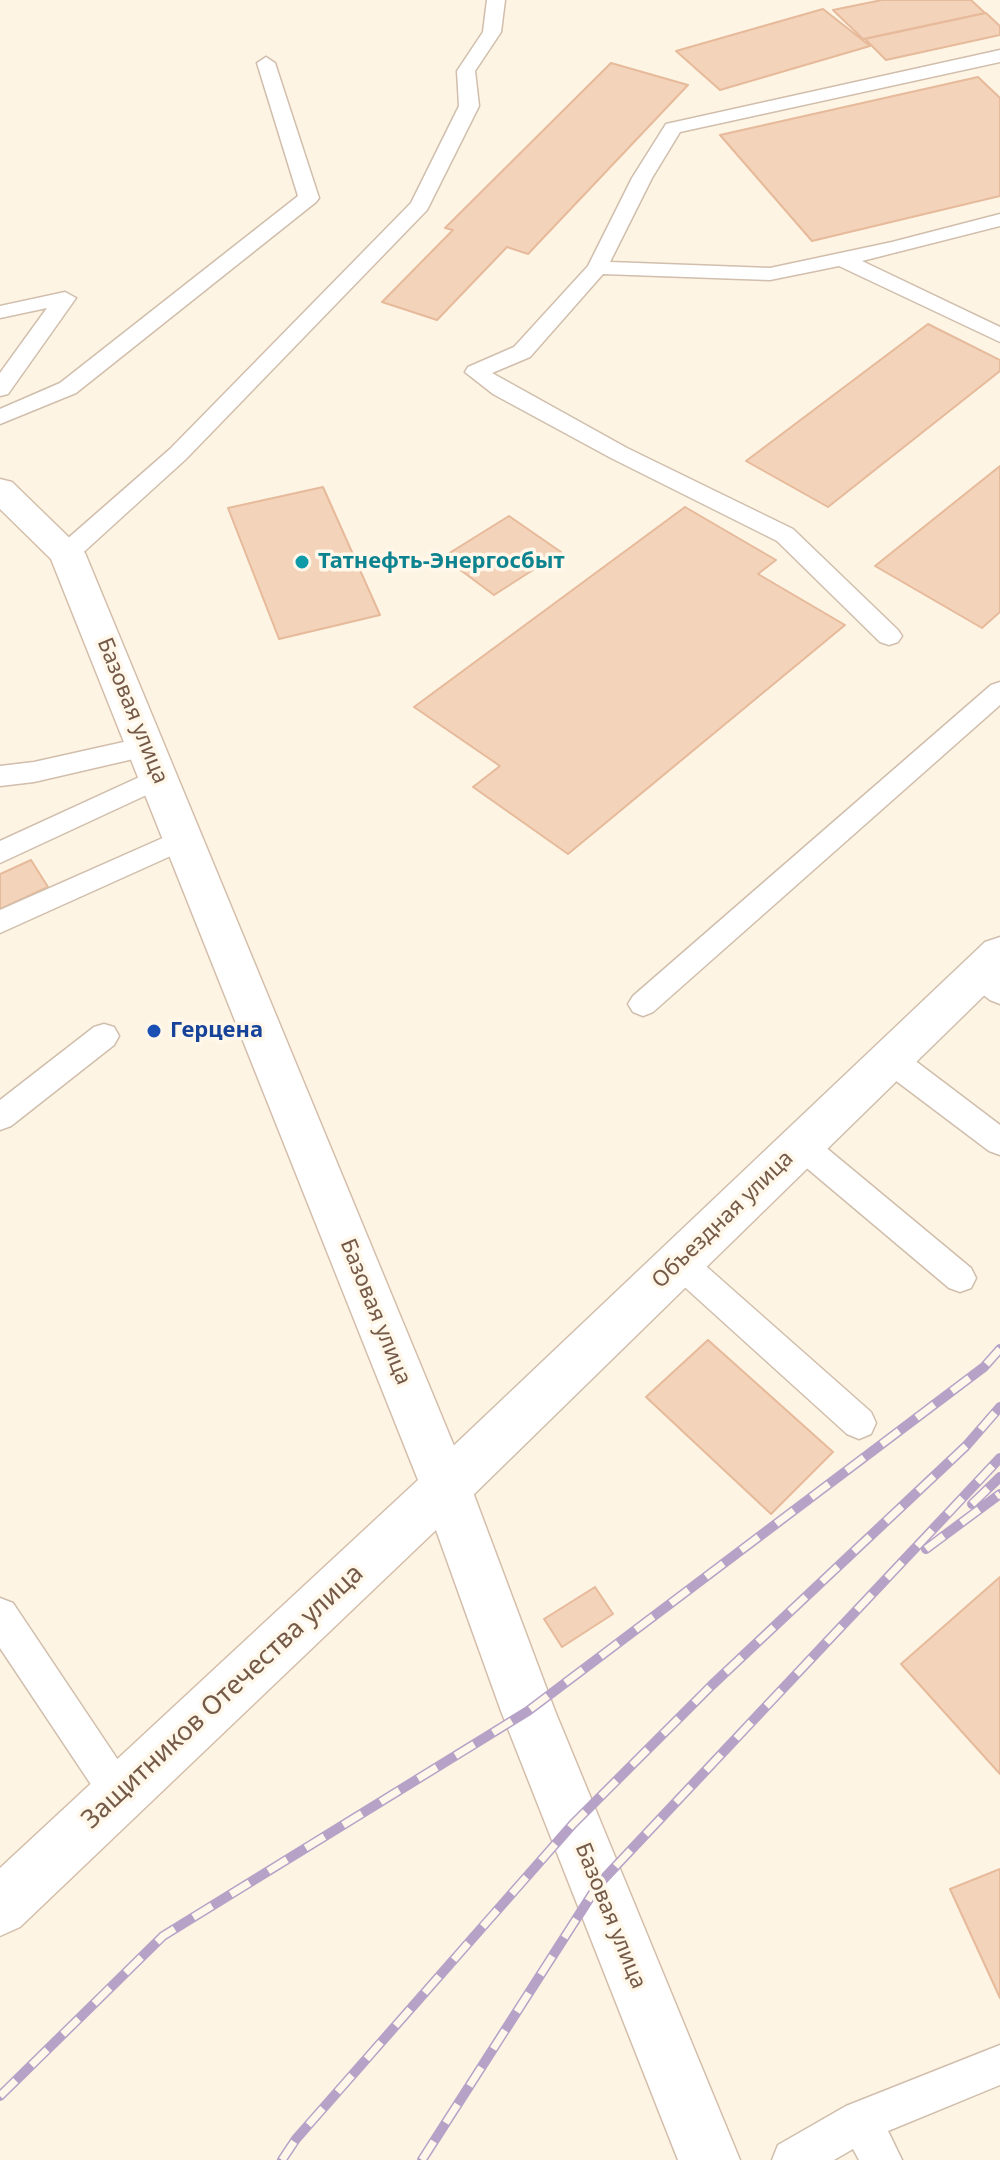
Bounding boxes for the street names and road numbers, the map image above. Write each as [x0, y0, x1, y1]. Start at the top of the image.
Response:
street label: Базовая улица [91, 634, 173, 788]
street label: Объездная улица [647, 1146, 799, 1294]
street label: Базовая улица [334, 1235, 416, 1389]
street label: Защитников Отечества улица [76, 1558, 370, 1836]
street label: Базовая улица [569, 1839, 651, 1993]

